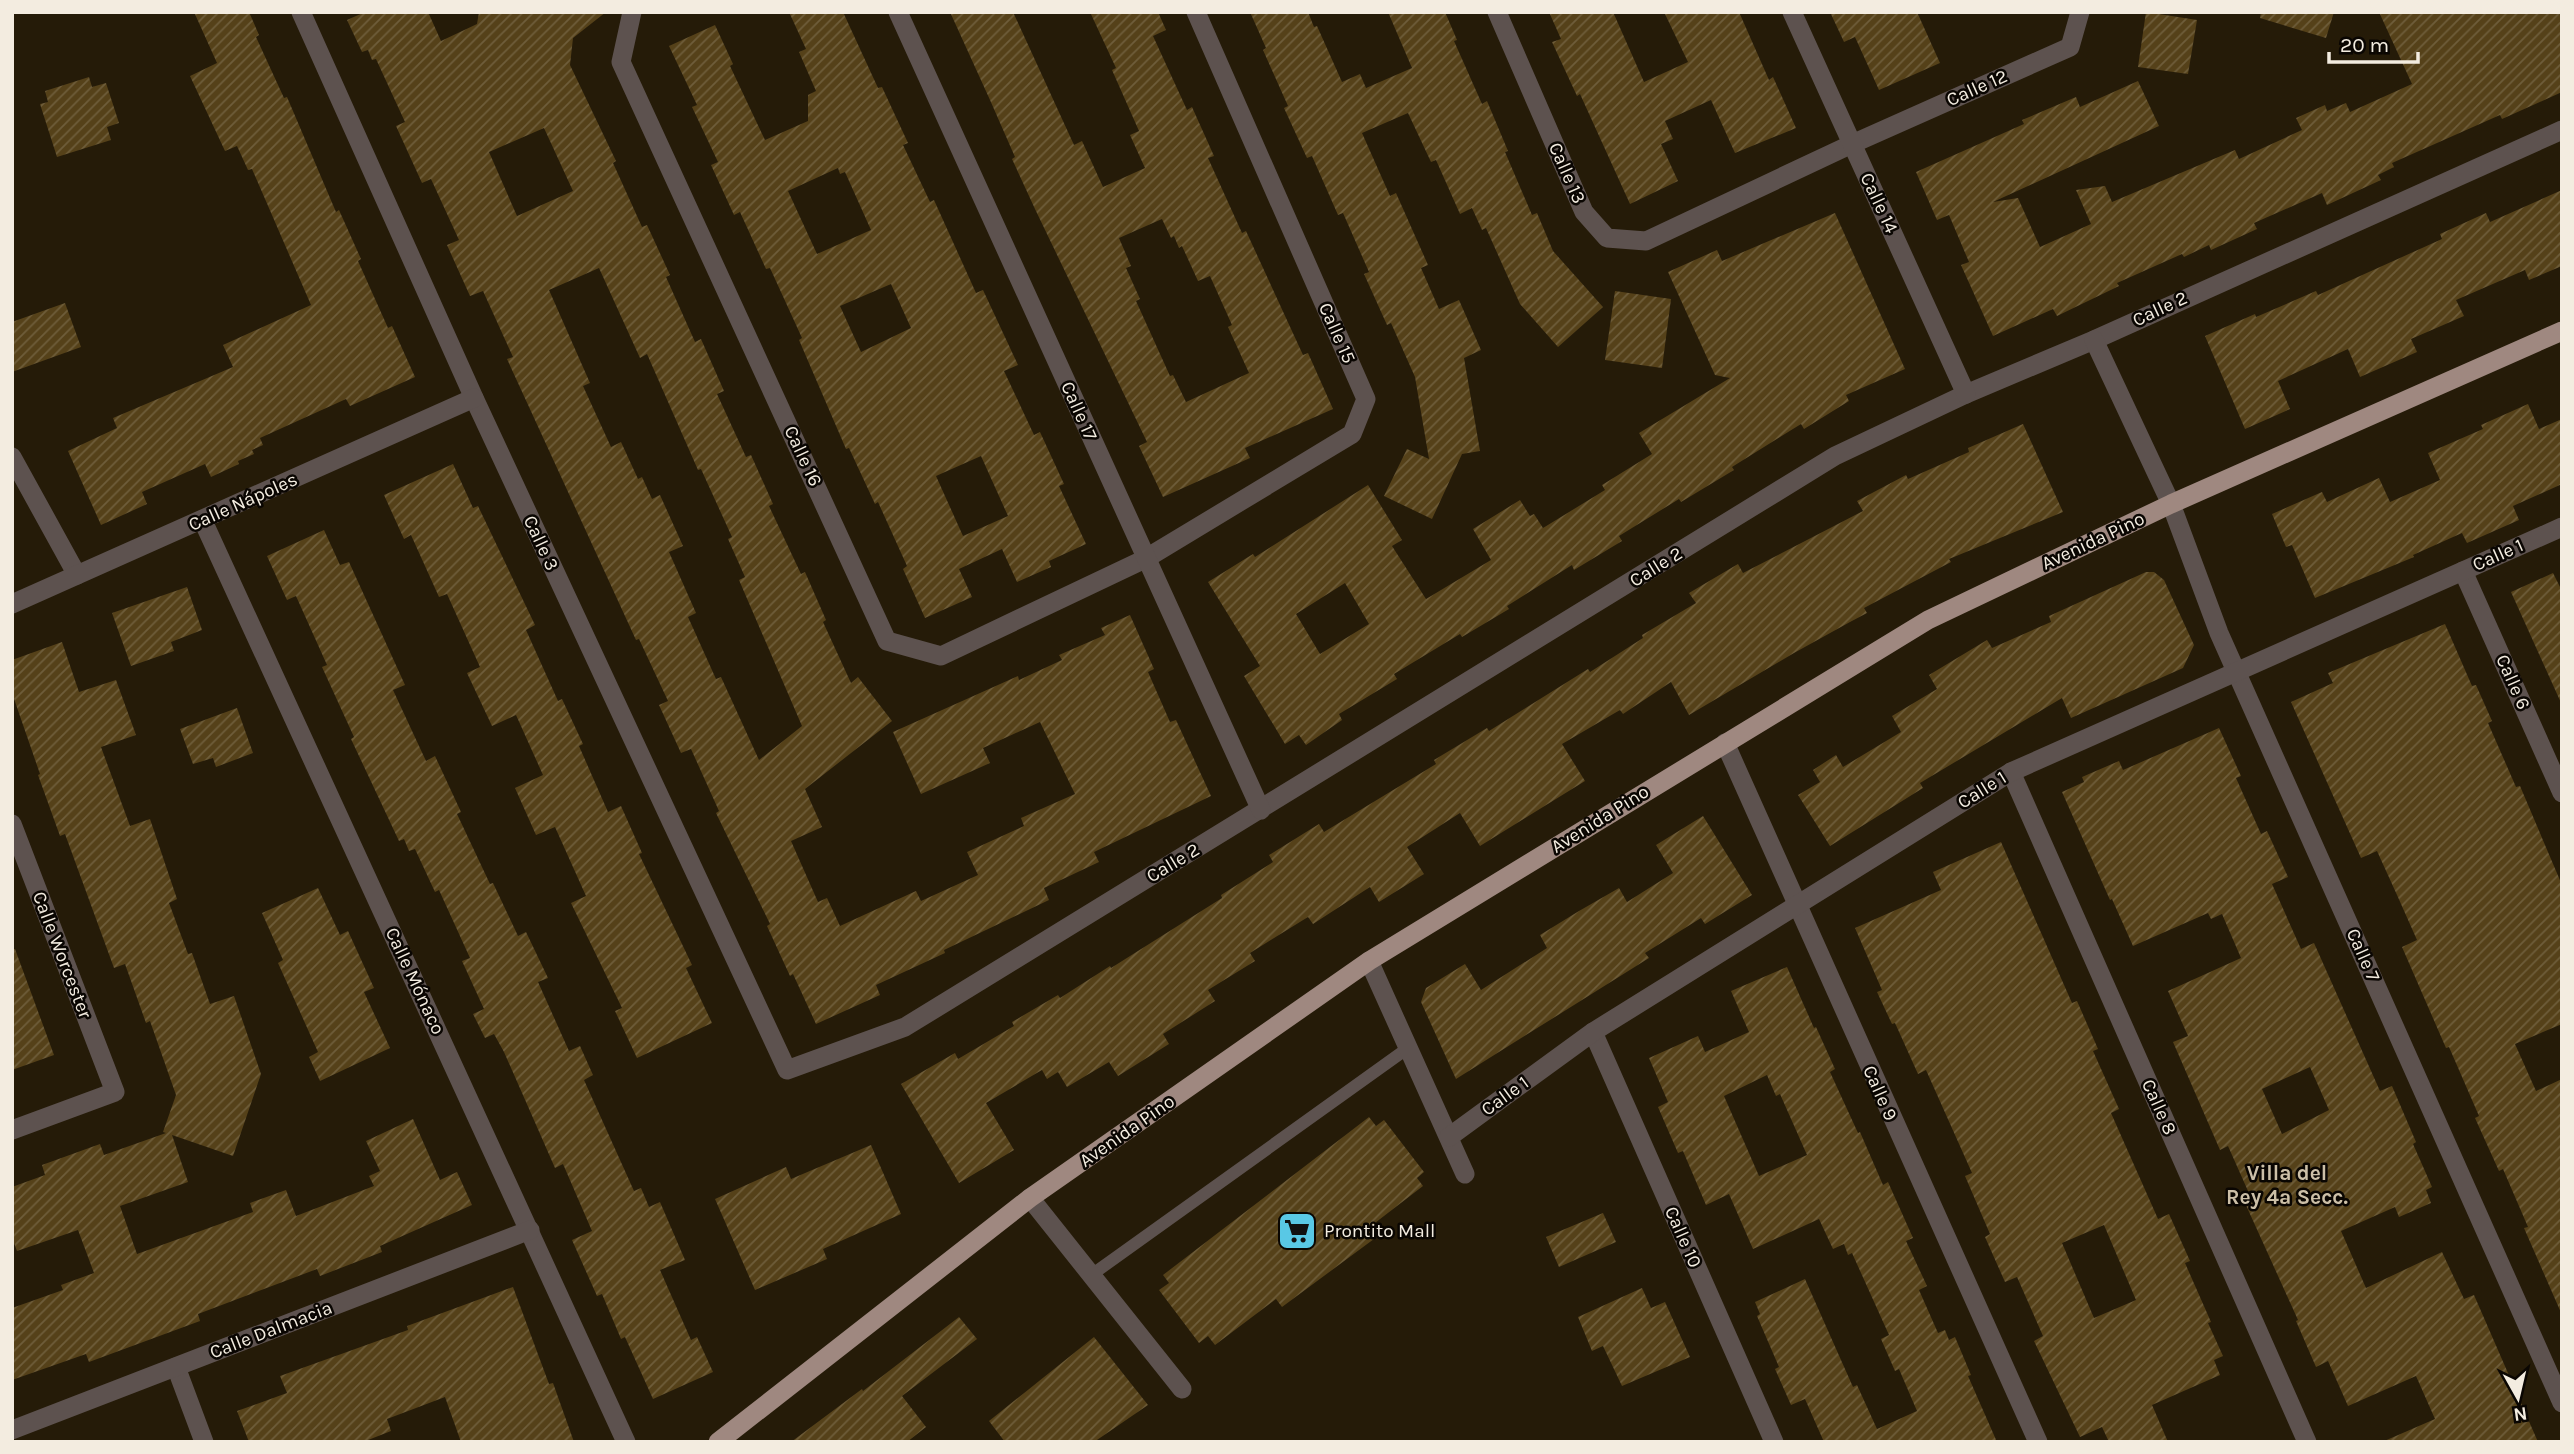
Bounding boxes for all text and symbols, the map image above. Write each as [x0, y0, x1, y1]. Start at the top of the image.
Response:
scale bar [2329, 21, 2418, 65]
text: 20 m [2340, 33, 2389, 57]
street label: Calle 12 [1943, 65, 2011, 111]
street label: Calle 13 [1544, 139, 1590, 207]
street label: Calle 14 [1856, 169, 1903, 237]
street label: Calle 2 [2129, 287, 2191, 331]
street label: Calle 15 [1314, 299, 1360, 367]
street label: Calle 17 [1056, 378, 1102, 444]
street label: Calle 16 [779, 422, 827, 490]
street label: Calle Nápoles [185, 468, 301, 536]
street label: Avenida Pino [2038, 508, 2148, 574]
street label: Calle 3 [519, 512, 563, 574]
street label: Calle 1 [2469, 534, 2527, 576]
street label: Calle 2 [1626, 542, 1686, 592]
street label: Calle 6 [2491, 651, 2535, 713]
street label: Calle 1 [1954, 767, 2010, 813]
street label: Avenida Pino [1547, 780, 1653, 858]
street label: Calle 2 [1142, 839, 1204, 887]
street label: Calle Worcester [28, 889, 96, 1022]
street label: Calle Mónaco [381, 924, 449, 1038]
street label: Calle 7 [2342, 925, 2384, 985]
street label: Calle 9 [1858, 1062, 1902, 1124]
street label: Calle 1 [1477, 1071, 1533, 1121]
street label: Calle 8 [2137, 1076, 2181, 1138]
street label: Avenida Pino [1075, 1090, 1179, 1172]
district label: Villa del Rey 4ª Secc. [2226, 1161, 2348, 1209]
street label: Calle 10 [1660, 1203, 1706, 1271]
supermarket icon: Prontito Mall [1276, 1210, 1318, 1252]
place label: Prontito Mall [1324, 1220, 1435, 1242]
street label: Calle Dalmacia [207, 1297, 335, 1363]
north arrow [2483, 1363, 2553, 1433]
text: N [2512, 1402, 2529, 1426]

